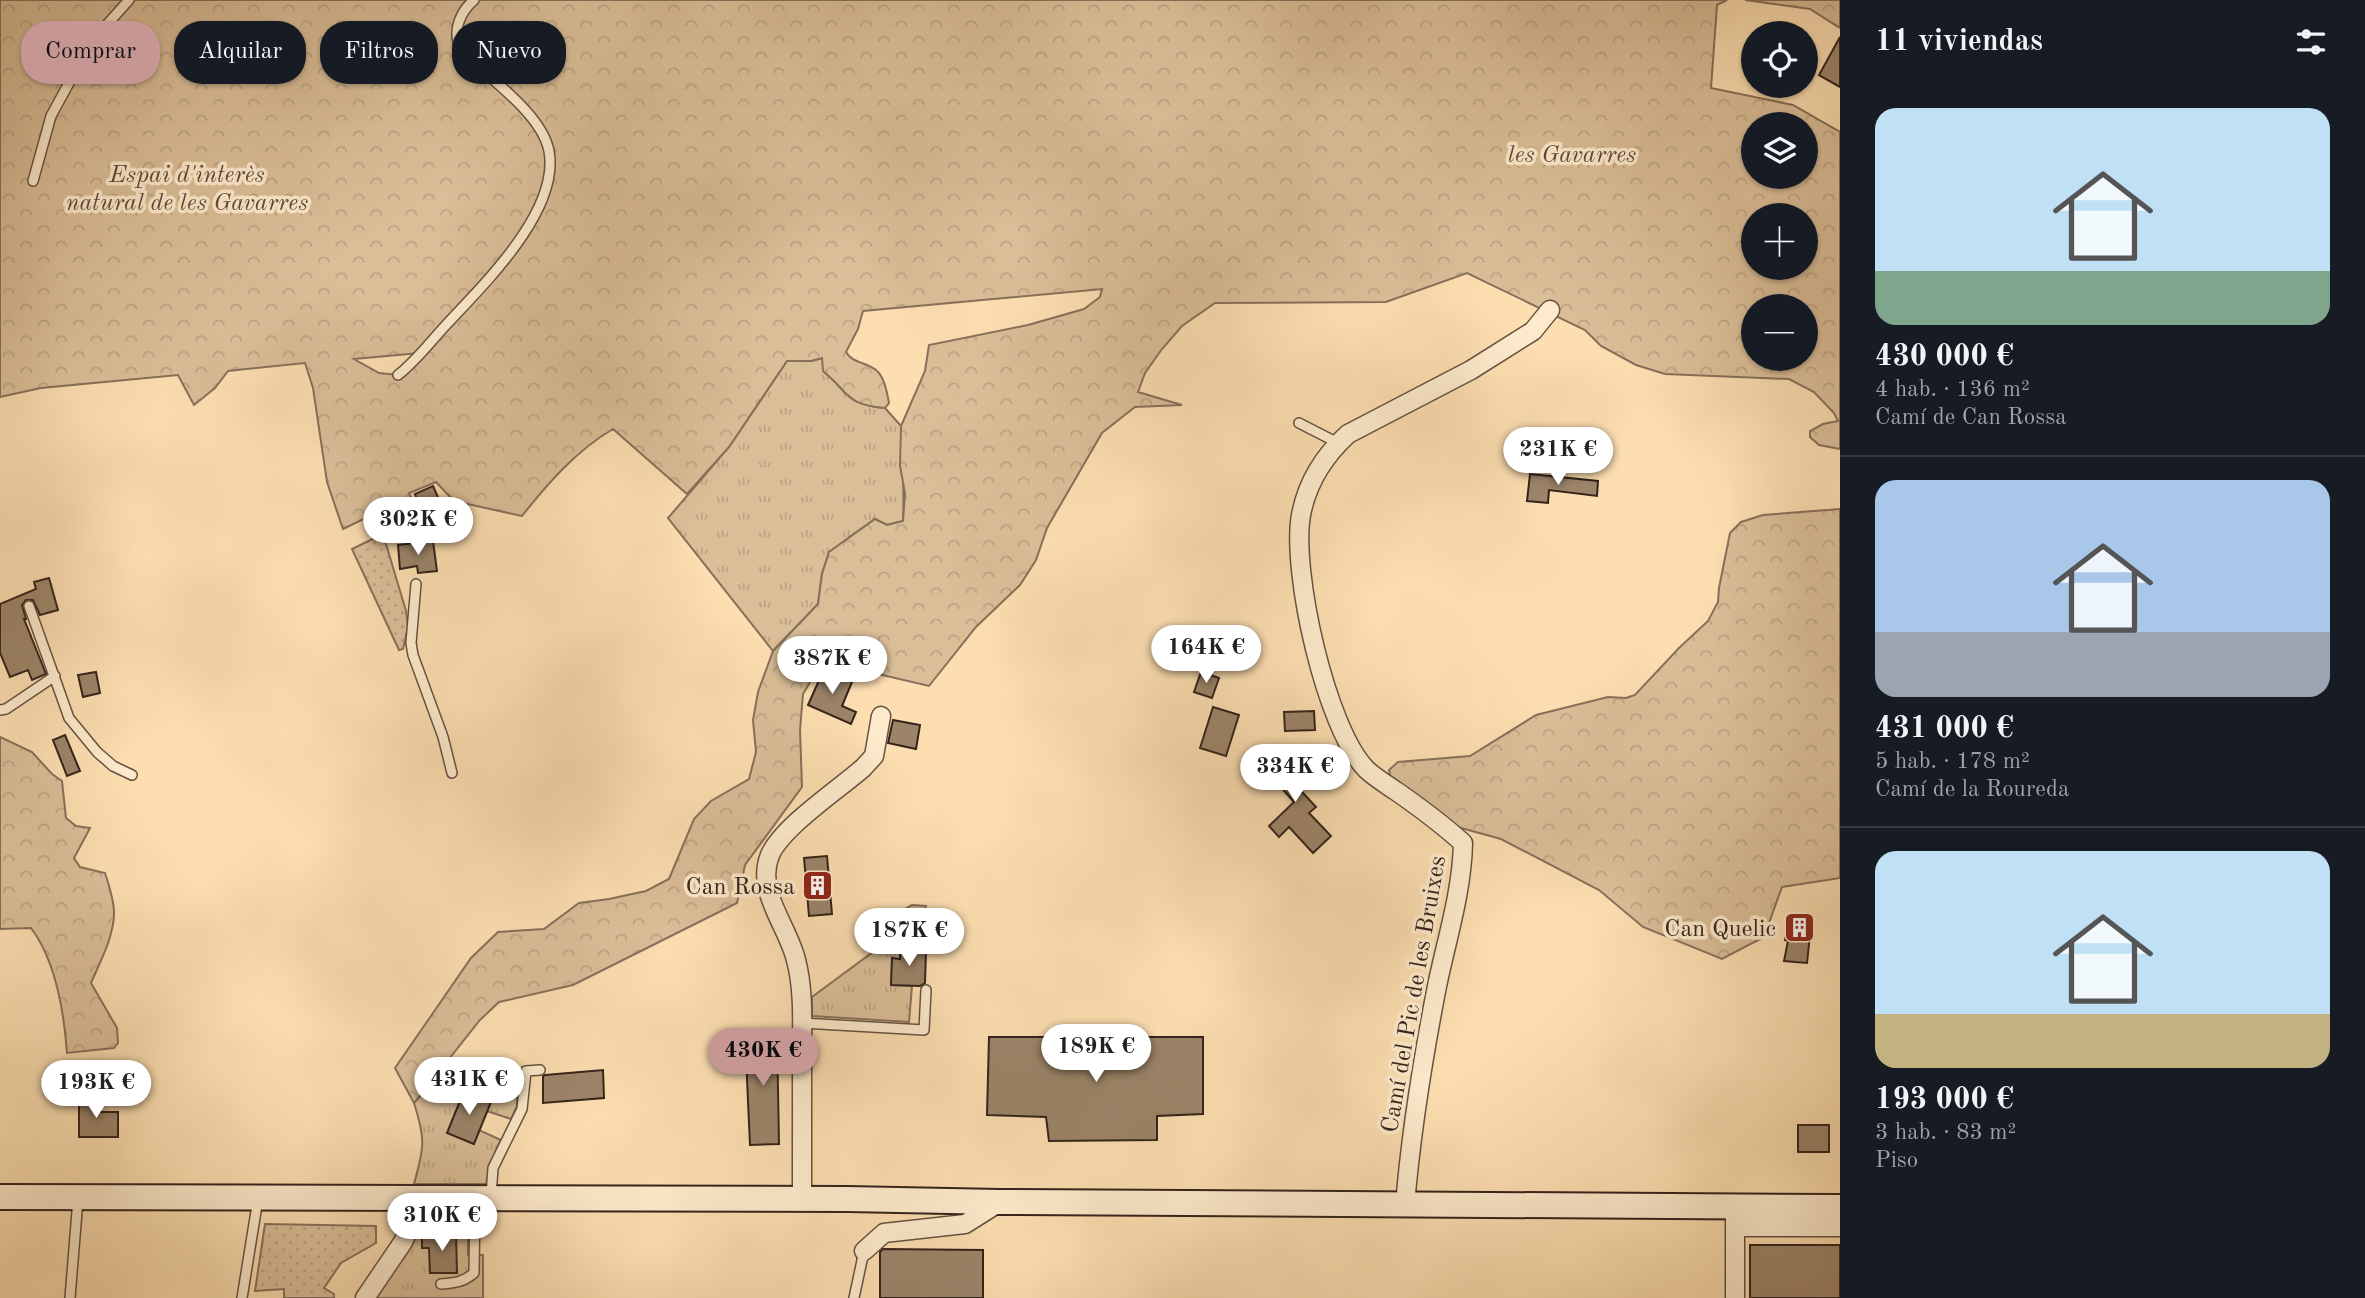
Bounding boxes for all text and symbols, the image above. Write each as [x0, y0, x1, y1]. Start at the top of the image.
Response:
chip: Comprar [21, 21, 160, 84]
chip: Alquilar [174, 21, 306, 84]
chip: Filtros [320, 21, 438, 84]
chip: Nuevo [452, 21, 566, 84]
map controls [1741, 21, 1818, 371]
button: locate [1741, 21, 1818, 98]
icon: filters [2292, 23, 2330, 61]
text: 11 viviendas [1875, 27, 2043, 57]
button: layers [1741, 112, 1818, 189]
park label: les Gavarres [1508, 144, 1636, 168]
icon: home [2040, 153, 2166, 279]
park label: Espai d'interès natural de les Gavarres [66, 164, 308, 216]
button: + [1741, 203, 1818, 280]
button: − [1741, 294, 1818, 371]
text: 430 000 € [1875, 342, 2014, 372]
text: 4 hab. · 136 m² [1875, 378, 2030, 401]
text: Camí de Can Rossa [1875, 406, 2067, 429]
pin: 231K € [1501, 428, 1615, 487]
text: 231K € [1519, 438, 1597, 461]
pin: 302K € [361, 498, 475, 557]
text: 302K € [379, 508, 457, 531]
icon: home [2040, 525, 2166, 651]
pin: 164K € [1149, 626, 1263, 685]
pin: 387K € [775, 636, 889, 696]
text: 164K € [1167, 636, 1245, 659]
text: 387K € [793, 647, 871, 670]
text: 431 000 € [1875, 714, 2014, 744]
pin: 334K € [1238, 744, 1352, 804]
text: 5 hab. · 178 m² [1875, 750, 2030, 773]
text: 334K € [1256, 755, 1334, 778]
text: Camí de la Roureda [1875, 778, 2069, 801]
street label: Camí del Pic de les Bruixes [1379, 854, 1451, 1135]
building icon: Can Rossa [801, 869, 835, 903]
place label: Can Rossa [686, 876, 795, 900]
icon: home [2040, 896, 2166, 1022]
pin: 187K € [852, 908, 966, 968]
building icon: Can Quelic [1782, 911, 1816, 945]
place label: Can Quelic [1664, 918, 1776, 942]
text: 187K € [870, 919, 948, 942]
pin: 189K € [1039, 1024, 1153, 1084]
pin: 430K € [706, 1028, 820, 1088]
text: 189K € [1057, 1035, 1135, 1058]
text: 430K € [724, 1039, 802, 1062]
pin: 431K € [412, 1058, 526, 1117]
pin: 193K € [39, 1060, 153, 1120]
text: 431K € [430, 1068, 508, 1091]
text: 193K € [57, 1071, 135, 1094]
text: 193 000 € [1875, 1085, 2014, 1115]
text: 3 hab. · 83 m² [1875, 1121, 2016, 1144]
text: Piso [1875, 1149, 1918, 1172]
pin: 310K € [385, 1194, 499, 1253]
text: 310K € [403, 1204, 481, 1227]

